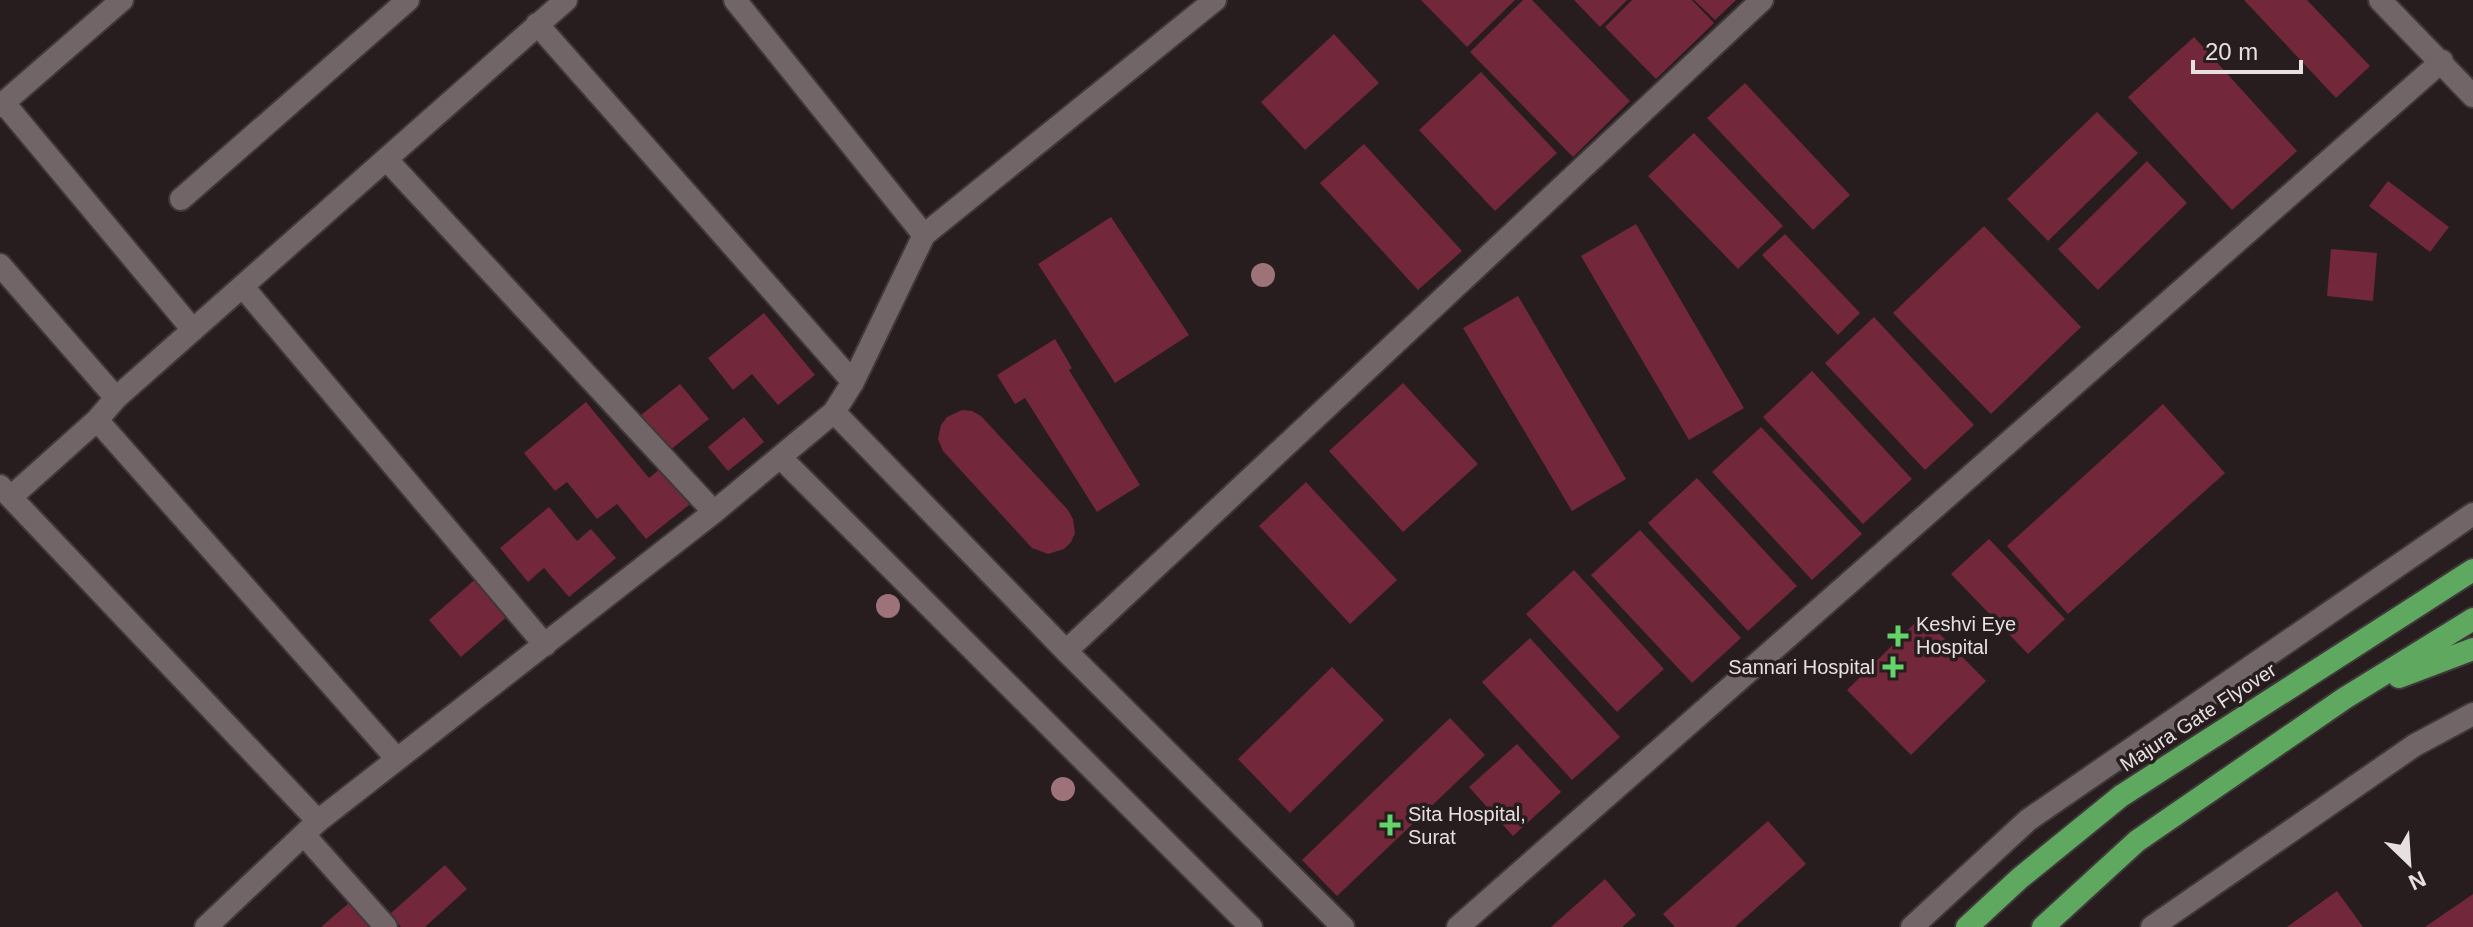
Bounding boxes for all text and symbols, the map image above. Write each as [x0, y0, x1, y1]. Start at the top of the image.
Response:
scale bar [2193, 24, 2301, 74]
text: 20 m [2205, 38, 2258, 65]
place label: Keshvi Eye Hospital [1916, 613, 2016, 658]
marker: Keshvi Eye Hospital [1887, 625, 1909, 647]
place label: Sannari Hospital [1728, 656, 1875, 678]
marker: Sannari Hospital [1882, 656, 1904, 678]
street label: Majura Gate Flyover [2116, 658, 2280, 776]
place label: Sita Hospital, Surat [1408, 803, 1526, 848]
marker: Sita Hospital, Surat [1379, 814, 1401, 836]
north arrow [2369, 823, 2449, 903]
text: N [2405, 866, 2430, 895]

